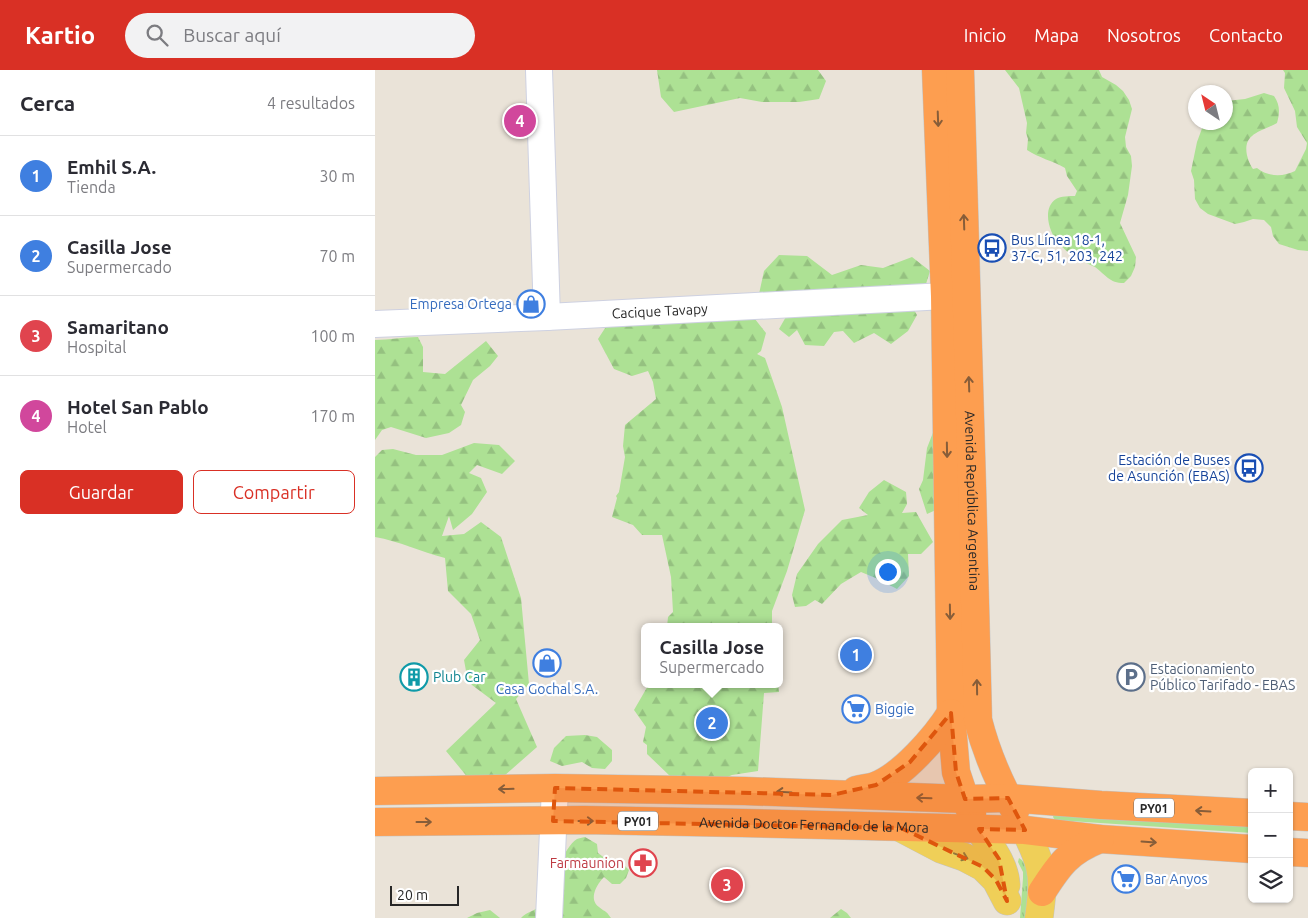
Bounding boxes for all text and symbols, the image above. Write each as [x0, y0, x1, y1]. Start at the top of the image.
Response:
search box [125, 13, 475, 58]
icon: search [143, 21, 171, 49]
text: Kartio [25, 22, 95, 49]
text: Buscar aquí [183, 24, 281, 46]
text: Inicio [964, 25, 1006, 45]
text: Mapa [1034, 25, 1079, 45]
text: Nosotros [1107, 25, 1181, 45]
text: Contacto [1209, 25, 1283, 45]
north arrow [1188, 85, 1233, 130]
text: Cerca [20, 91, 75, 115]
text: 4 resultados [267, 94, 355, 112]
pin: 4 [504, 102, 536, 140]
one-way arrow [933, 110, 943, 126]
text: Emhil S.A. [67, 156, 156, 178]
text: 1 [31, 167, 41, 185]
text: 30 m [319, 167, 355, 185]
text: Tienda [67, 178, 116, 196]
one-way arrow [960, 214, 969, 230]
place label: Bus Línea 18-1, 37-C, 51, 203, 242 [1011, 232, 1123, 264]
bus stop icon: Bus Línea 18-1, 37-C, 51, 203, 242 [977, 233, 1007, 263]
text: Casilla Jose [67, 236, 172, 258]
text: 2 [31, 247, 41, 265]
text: 70 m [319, 247, 355, 265]
text: Supermercado [67, 258, 172, 276]
shop icon: Empresa Ortega [516, 289, 546, 319]
place label: Empresa Ortega [410, 296, 512, 312]
street label: Cacique Tavapy [611, 301, 708, 322]
text: Samaritano [67, 316, 169, 338]
text: 3 [31, 327, 41, 345]
text: 100 m [310, 327, 355, 345]
text: Hospital [67, 338, 126, 356]
one-way arrow [964, 377, 974, 393]
text: Hotel San Pablo [67, 396, 209, 418]
text: 4 [31, 407, 41, 425]
text: 170 m [310, 407, 355, 425]
street label: Avenida República Argentina [962, 410, 983, 591]
text: Hotel [67, 418, 107, 436]
one-way arrow [942, 442, 952, 458]
place label: Estación de Buses de Asunción (EBAS) [1108, 452, 1230, 484]
bus stop icon: Estación de Buses de Asunción (EBAS) [1234, 453, 1264, 483]
button: Guardar [20, 470, 183, 514]
button: Compartir [193, 470, 355, 514]
your location [875, 559, 901, 585]
one-way arrow [945, 604, 955, 620]
popup [641, 623, 783, 688]
text: Casilla Jose [660, 636, 764, 658]
pin: 1 [840, 636, 872, 674]
shop icon: Casa Gochal S.A. [532, 648, 562, 678]
text: Supermercado [660, 658, 764, 676]
place label: Estacionamiento Público Tarifado - EBAS [1150, 661, 1295, 693]
building icon: Plub Car [399, 662, 429, 692]
parking icon: Estacionamiento Público Tarifado - EBAS [1116, 662, 1146, 692]
place label: Plub Car [433, 669, 486, 685]
one-way arrow [972, 679, 982, 696]
place label: Casa Gochal S.A. [496, 681, 598, 697]
supermarket icon: Biggie [841, 694, 871, 724]
place label: Biggie [875, 701, 915, 717]
pin: 2 [696, 704, 728, 742]
map controls [1248, 768, 1293, 903]
button: + [1248, 768, 1293, 813]
one-way arrow [498, 784, 514, 794]
one-way arrow [776, 788, 792, 797]
one-way arrow [916, 793, 932, 802]
road number: PY01 [1134, 798, 1174, 818]
one-way arrow [1195, 806, 1211, 815]
road number: PY01 [618, 811, 658, 830]
button: − [1248, 813, 1293, 858]
street label: Avenida Doctor Fernando de la Mora [699, 814, 929, 836]
one-way arrow [578, 816, 594, 826]
one-way arrow [415, 817, 431, 827]
one-way arrow [1141, 838, 1157, 847]
pharmacy icon: Farmaunion [628, 848, 658, 878]
one-way arrow [953, 852, 968, 862]
place label: Farmaunion [550, 855, 624, 871]
button: layers [1248, 858, 1293, 903]
supermarket icon: Bar Anyos [1111, 864, 1141, 894]
pin: 3 [711, 866, 743, 904]
place label: Bar Anyos [1145, 871, 1208, 887]
scale bar [390, 883, 459, 906]
text: 20 m [397, 887, 428, 903]

